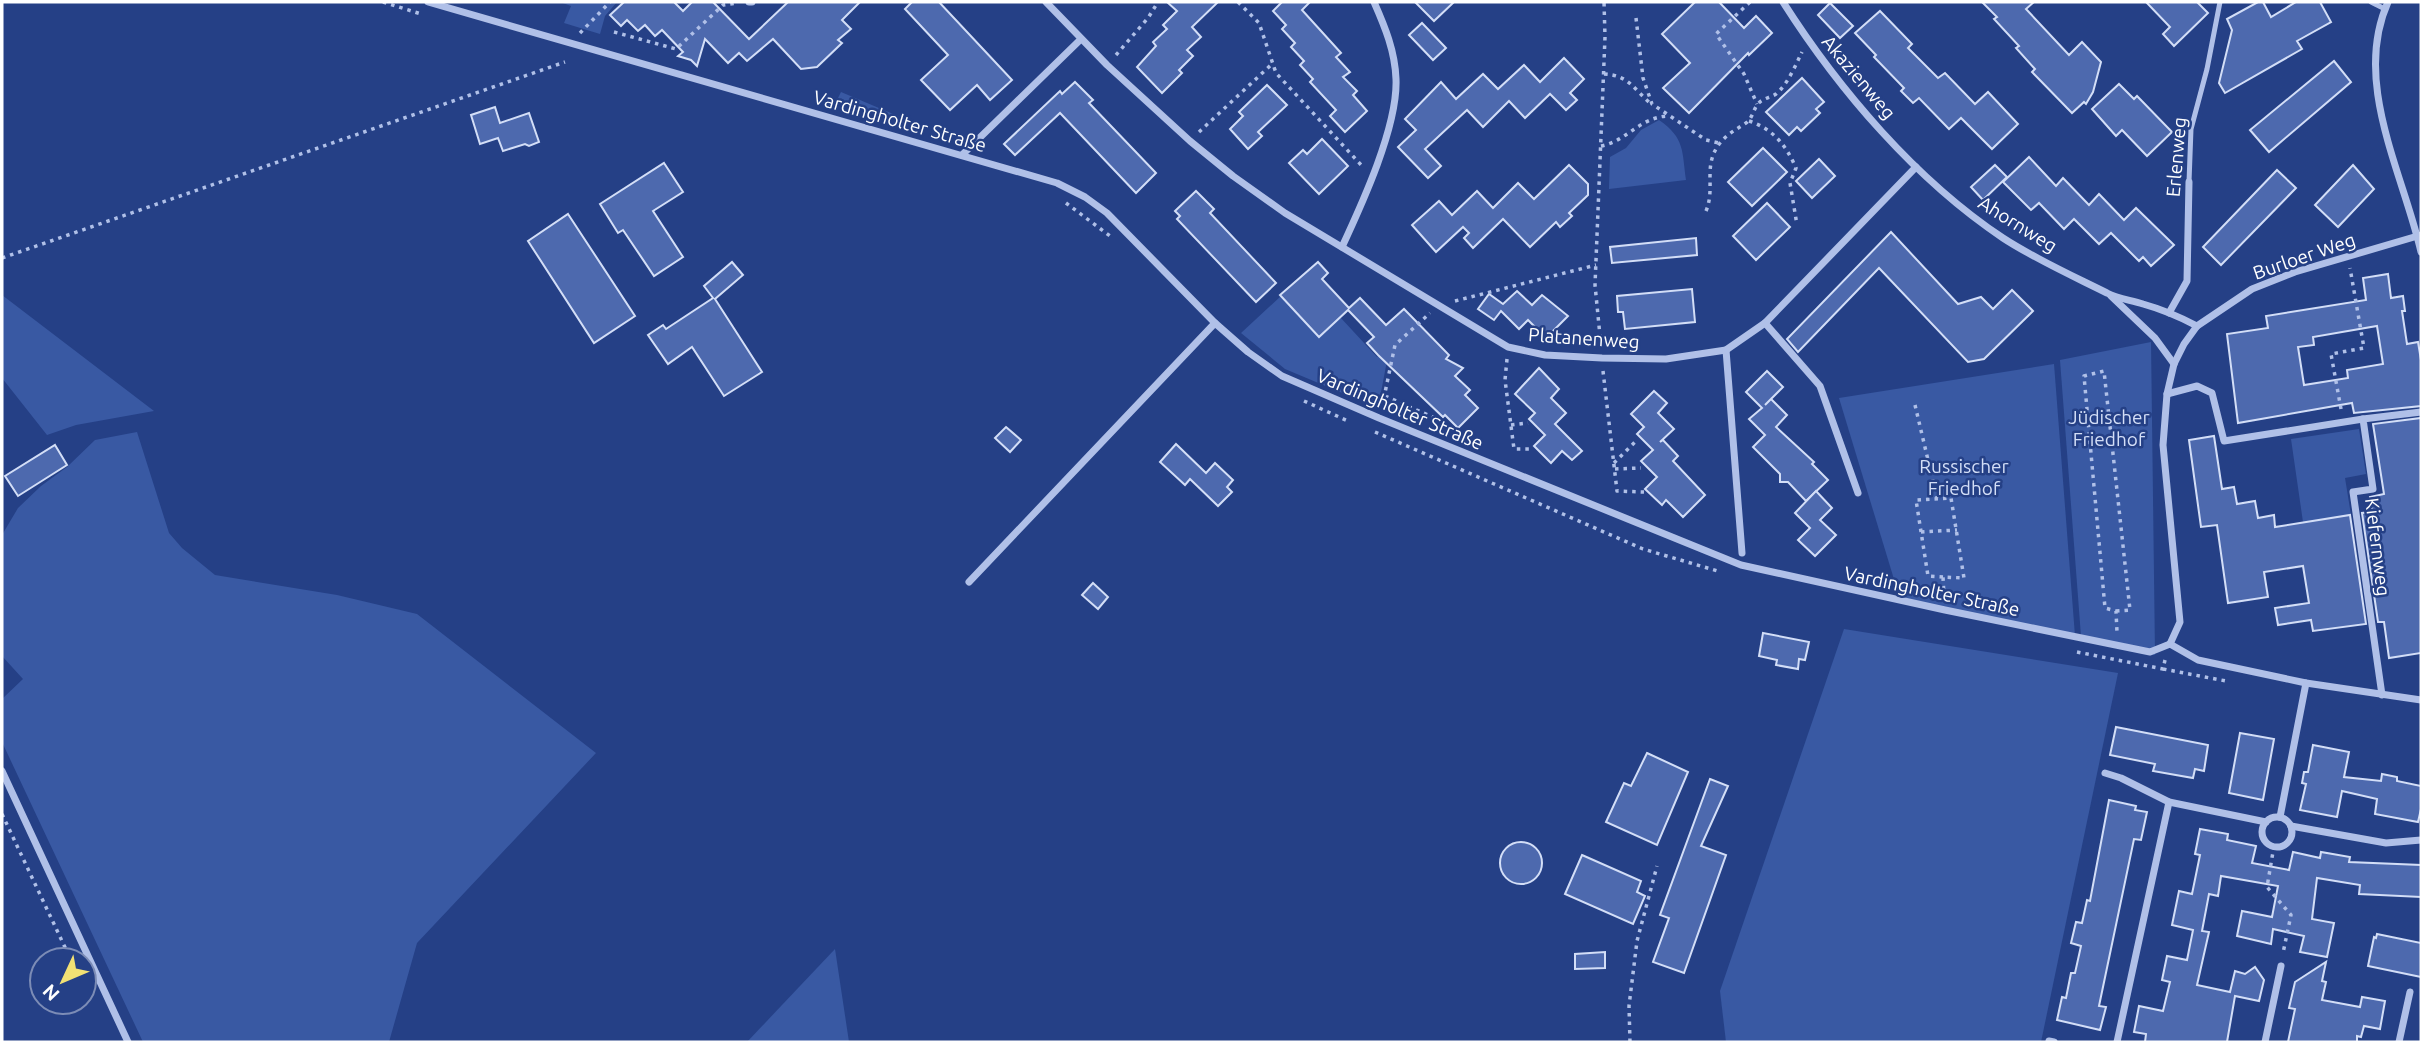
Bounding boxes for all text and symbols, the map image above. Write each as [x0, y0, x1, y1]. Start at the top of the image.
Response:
street label: Akazienweg [1818, 31, 1900, 123]
street label: Vardingholter Straße [811, 86, 989, 156]
street label: Erlenweg [2162, 116, 2190, 198]
street label: Ahornweg [1975, 191, 2061, 257]
street label: Burloer Weg [2250, 228, 2358, 284]
street label: Platanenweg [1528, 323, 1640, 353]
street label: Vardingholter Straße [1313, 364, 1487, 454]
park label: Jüdischer Friedhof [2068, 406, 2150, 450]
park label: Russischer Friedhof [1919, 455, 2009, 499]
street label: Kiefernweg [2361, 497, 2395, 597]
street label: Vardingholter Straße [1842, 562, 2022, 620]
north arrow [28, 946, 98, 1016]
text: N [38, 980, 64, 1006]

